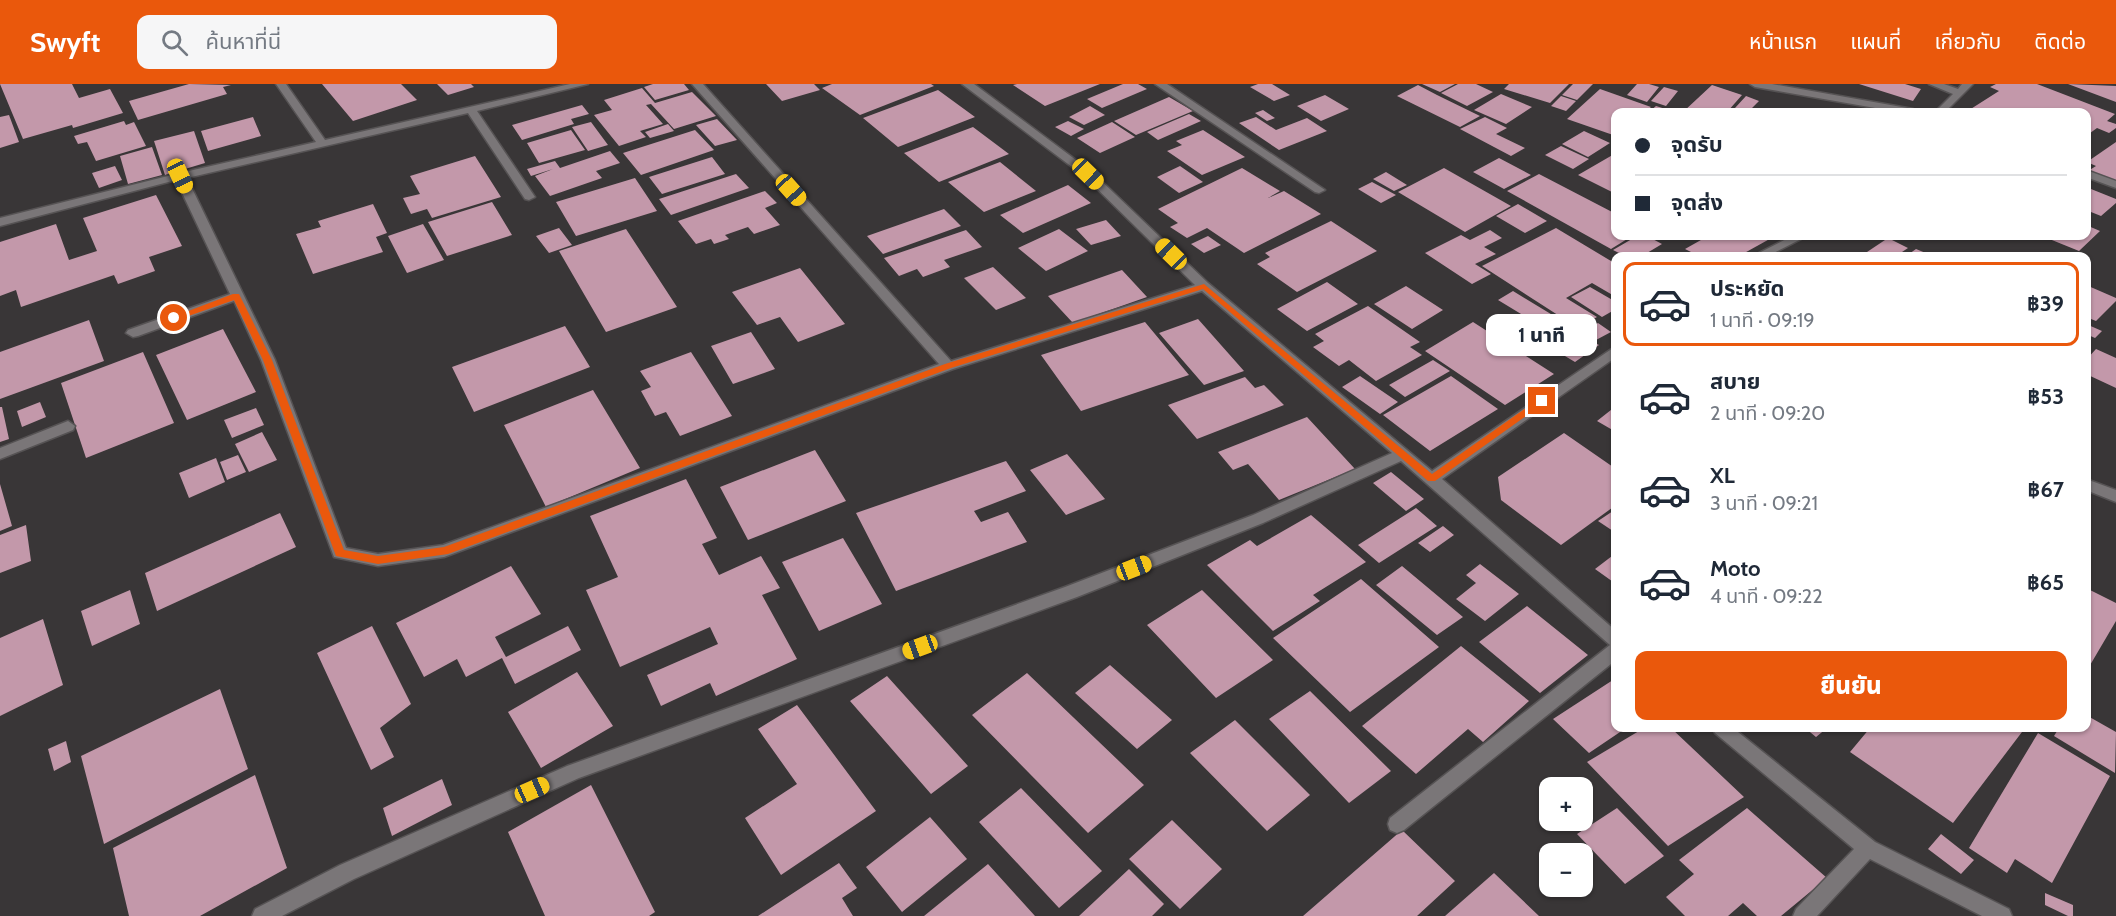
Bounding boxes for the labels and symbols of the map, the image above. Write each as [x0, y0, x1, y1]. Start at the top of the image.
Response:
car [1069, 155, 1107, 193]
car [164, 156, 196, 196]
car [772, 171, 810, 209]
car [1152, 235, 1190, 273]
route start [160, 304, 187, 331]
callout: 1 นาที [1486, 314, 1598, 356]
route end [1528, 387, 1555, 414]
car [1114, 553, 1154, 583]
car [900, 632, 940, 662]
car [512, 774, 552, 806]

